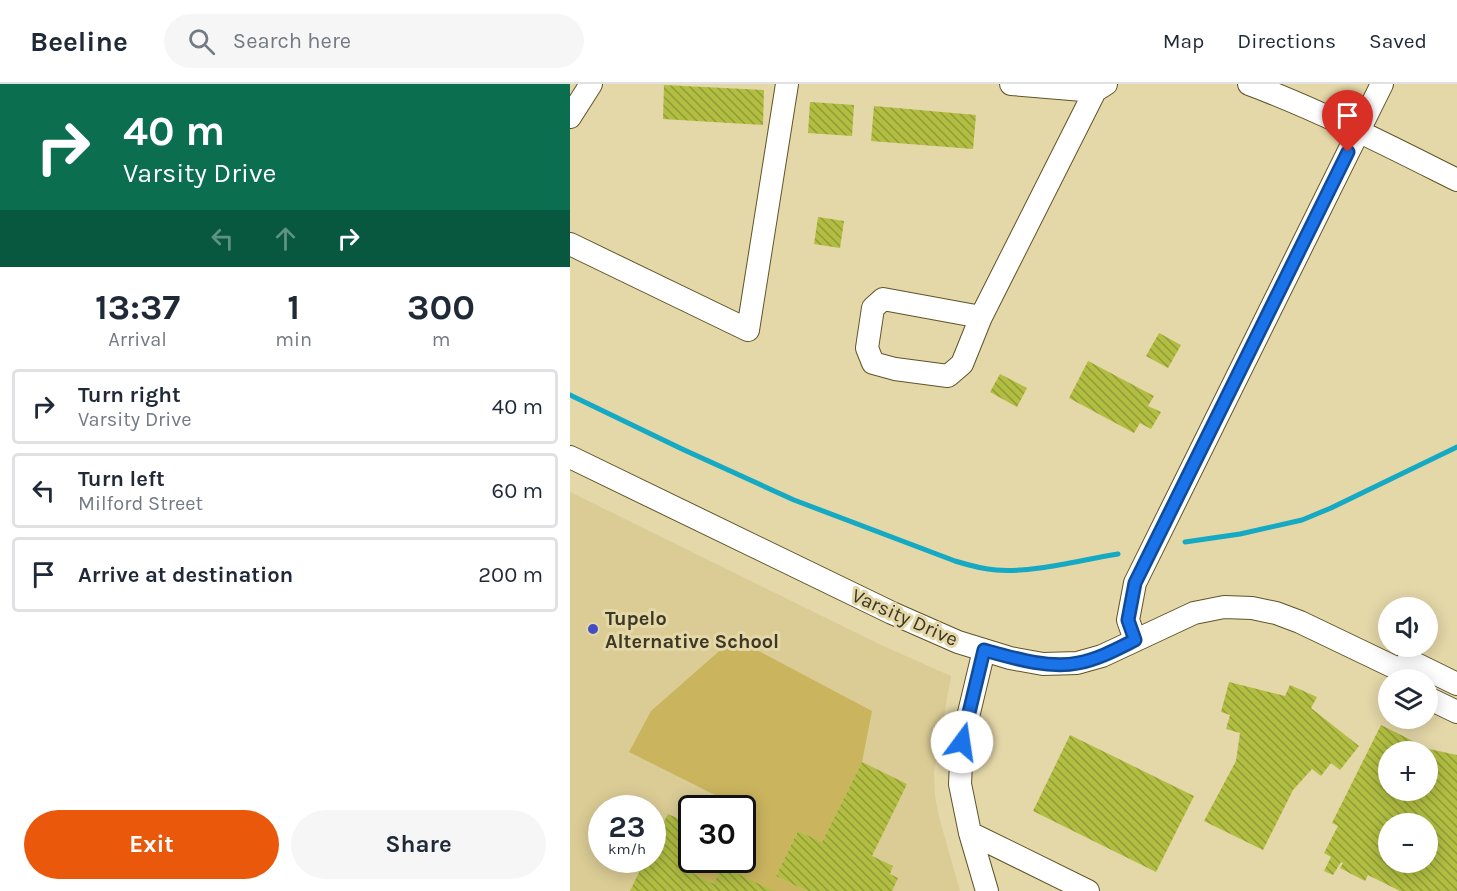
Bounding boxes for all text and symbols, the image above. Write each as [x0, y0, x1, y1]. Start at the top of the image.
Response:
search box [164, 14, 584, 68]
text: Beeline [30, 25, 128, 58]
icon: search [185, 25, 218, 58]
text: Search here [233, 28, 351, 54]
text: Map [1163, 29, 1204, 53]
text: Directions [1237, 29, 1336, 53]
text: Saved [1369, 29, 1427, 53]
pin [1322, 90, 1373, 152]
icon: arrive [1331, 99, 1364, 132]
text: 40 m [123, 106, 225, 156]
icon: right [24, 108, 102, 186]
text: Varsity Drive [123, 157, 276, 189]
icon: left [206, 222, 239, 255]
icon: ahead [269, 222, 302, 255]
icon: right [332, 222, 365, 255]
text: 13:37 [95, 286, 180, 328]
text: 1 [287, 286, 300, 328]
text: 300 [407, 286, 475, 328]
text: Arrival [108, 328, 167, 351]
text: min [275, 328, 312, 351]
text: m [432, 328, 450, 351]
text: Turn right [78, 382, 181, 408]
icon: right [27, 390, 60, 423]
text: 40 m [492, 394, 543, 420]
text: Varsity Drive [78, 408, 192, 431]
text: Turn left [78, 466, 165, 492]
icon: left [27, 474, 60, 507]
text: 60 m [492, 478, 543, 504]
text: Milford Street [78, 492, 203, 515]
icon: arrive [27, 558, 60, 591]
text: Arrive at destination [78, 562, 293, 588]
text: 200 m [478, 562, 543, 588]
street label: Varsity Drive [848, 584, 961, 651]
map controls [1378, 597, 1438, 873]
button: sound [1378, 597, 1438, 657]
place label: Tupelo Alternative School [605, 607, 779, 653]
marker: Tupelo Alternative School [586, 622, 600, 636]
button: layers [1378, 669, 1438, 729]
position arrow [930, 710, 994, 774]
button: + [1378, 741, 1438, 801]
speed limit sign: 30 [678, 795, 756, 873]
text: 23 [609, 809, 645, 845]
button: Exit [24, 810, 279, 879]
button: Share [291, 810, 546, 879]
button: − [1378, 813, 1438, 873]
text: km/h [608, 840, 646, 858]

